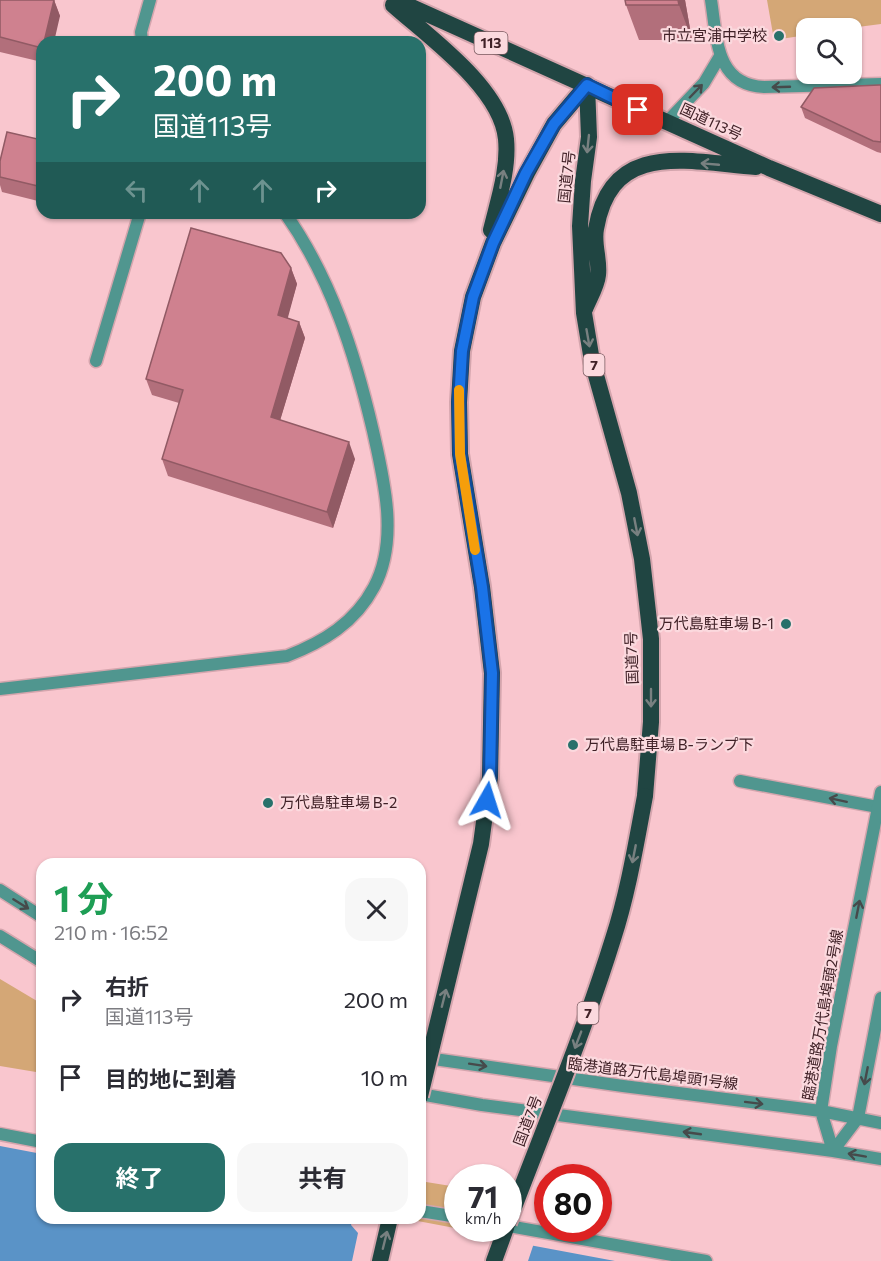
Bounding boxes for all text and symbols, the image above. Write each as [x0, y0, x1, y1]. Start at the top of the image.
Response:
map controls [796, 18, 862, 84]
button: search [796, 18, 862, 84]
place label: 市立宮浦中学校 [662, 26, 767, 44]
marker: 市立宮浦中学校 [772, 29, 786, 43]
road number: 113 [474, 32, 508, 54]
text: 200 m [153, 53, 277, 105]
icon: right [54, 60, 132, 138]
one-way arrow [771, 81, 791, 92]
pin [612, 84, 663, 135]
one-way arrow [689, 84, 704, 99]
icon: arrive [621, 93, 654, 126]
street label: 国道113号 [678, 99, 745, 143]
text: 国道113号 [153, 109, 273, 142]
one-way arrow [582, 133, 593, 153]
street label: 国道7号 [554, 150, 578, 204]
one-way arrow [701, 158, 721, 169]
one-way arrow [497, 170, 508, 190]
icon: left [120, 174, 153, 207]
icon: ahead [183, 174, 216, 207]
icon: ahead [246, 174, 279, 207]
icon: right [309, 174, 342, 207]
one-way arrow [583, 327, 594, 347]
road number: 7 [584, 354, 604, 376]
one-way arrow [631, 516, 642, 536]
place label: 万代島駐車場 B-1 [659, 614, 774, 632]
marker: 万代島駐車場 B-1 [779, 617, 793, 631]
street label: 国道7号 [621, 631, 641, 685]
one-way arrow [645, 687, 657, 707]
place label: 万代島駐車場 B-ランプ下 [585, 735, 753, 753]
marker: 万代島駐車場 B-ランプ下 [566, 738, 580, 752]
position arrow [455, 768, 519, 832]
place label: 万代島駐車場 B-2 [280, 793, 397, 811]
one-way arrow [829, 793, 848, 805]
marker: 万代島駐車場 B-2 [261, 796, 275, 810]
one-way arrow [628, 843, 639, 863]
text: 1 分 [54, 875, 113, 919]
button: close [345, 878, 408, 941]
one-way arrow [12, 898, 29, 910]
one-way arrow [853, 900, 864, 919]
text: 210 m · 16:52 [54, 920, 168, 944]
street label: 臨港道路万代島埠頭2号線 [798, 928, 846, 1102]
text: 右折 [105, 973, 149, 1000]
icon: right [54, 983, 87, 1016]
text: 200 m [344, 986, 408, 1013]
one-way arrow [438, 989, 450, 1008]
road number: 7 [578, 1002, 598, 1024]
text: 国道113号 [105, 1004, 194, 1028]
one-way arrow [572, 1030, 583, 1049]
street label: 臨港道路万代島埠頭1号線 [567, 1054, 739, 1092]
one-way arrow [467, 1060, 487, 1071]
icon: arrive [54, 1061, 87, 1094]
text: 10 m [361, 1064, 408, 1091]
text: 目的地に到着 [105, 1065, 237, 1092]
one-way arrow [860, 1065, 871, 1085]
street label: 国道7号 [509, 1093, 545, 1149]
one-way arrow [744, 1097, 764, 1108]
one-way arrow [682, 1127, 702, 1138]
button: 終了 [54, 1143, 225, 1212]
button: 共有 [237, 1143, 408, 1212]
one-way arrow [848, 1150, 867, 1161]
speed limit sign: 80 [534, 1164, 612, 1242]
text: 71 [468, 1177, 498, 1214]
text: km/h [465, 1209, 501, 1227]
one-way arrow [380, 1230, 392, 1249]

